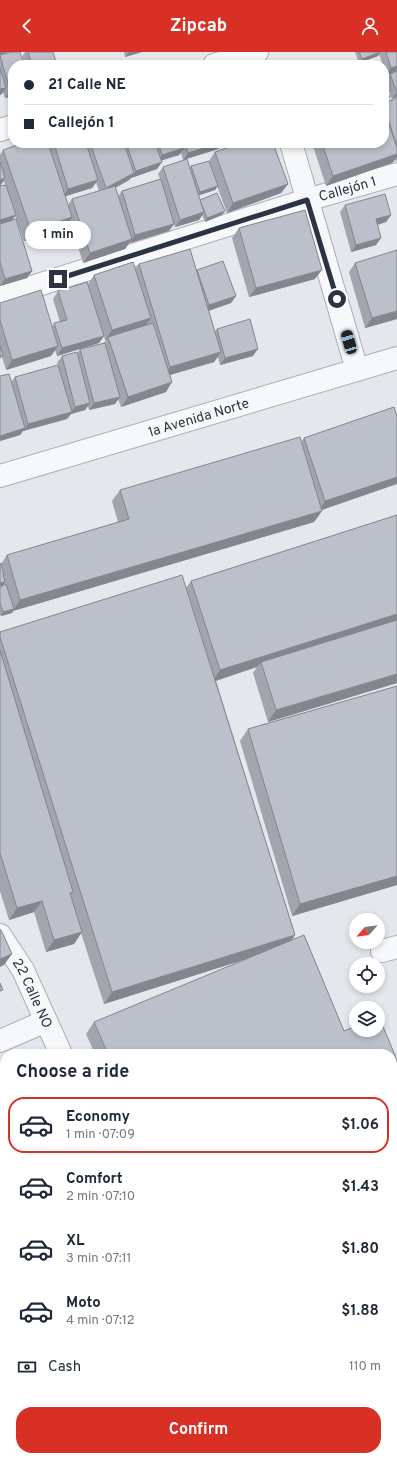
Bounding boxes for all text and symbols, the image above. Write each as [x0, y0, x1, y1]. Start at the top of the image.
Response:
icon: back [16, 15, 38, 37]
text: Zipcab [170, 15, 227, 38]
icon: person [359, 15, 381, 37]
text: 21 Calle NE [48, 76, 126, 95]
text: Callejón 1 [48, 114, 114, 133]
street label: Callejón 1 [317, 173, 379, 206]
callout: 1 min [25, 221, 91, 249]
text: 1 min [42, 227, 74, 243]
route end [49, 270, 67, 288]
route start [328, 290, 346, 308]
car [340, 329, 358, 355]
street label: 1a Avenida Norte [146, 395, 251, 442]
north arrow [349, 913, 385, 949]
map controls [349, 913, 385, 1037]
street label: 22 Calle NO [8, 956, 55, 1031]
button: locate [349, 957, 385, 993]
button: layers [349, 1001, 385, 1037]
text: Choose a ride [16, 1061, 129, 1084]
icon: car [18, 1107, 54, 1143]
text: Economy [66, 1108, 130, 1127]
text: $1.06 [341, 1116, 379, 1135]
text: 1 min · 07:09 [66, 1127, 135, 1143]
icon: car [18, 1169, 54, 1205]
text: Comfort [66, 1170, 123, 1189]
text: $1.43 [342, 1178, 379, 1197]
text: 2 min · 07:10 [66, 1189, 135, 1205]
icon: car [18, 1231, 54, 1267]
text: XL [66, 1232, 84, 1251]
text: $1.80 [341, 1240, 379, 1259]
text: 3 min · 07:11 [66, 1251, 131, 1267]
icon: car [18, 1293, 54, 1329]
text: Moto [66, 1294, 101, 1313]
text: $1.88 [341, 1302, 379, 1321]
text: 4 min · 07:12 [66, 1313, 135, 1329]
icon: cash [16, 1356, 38, 1378]
text: Cash [48, 1358, 81, 1377]
text: 110 m [349, 1359, 381, 1375]
button: Confirm [16, 1407, 381, 1453]

